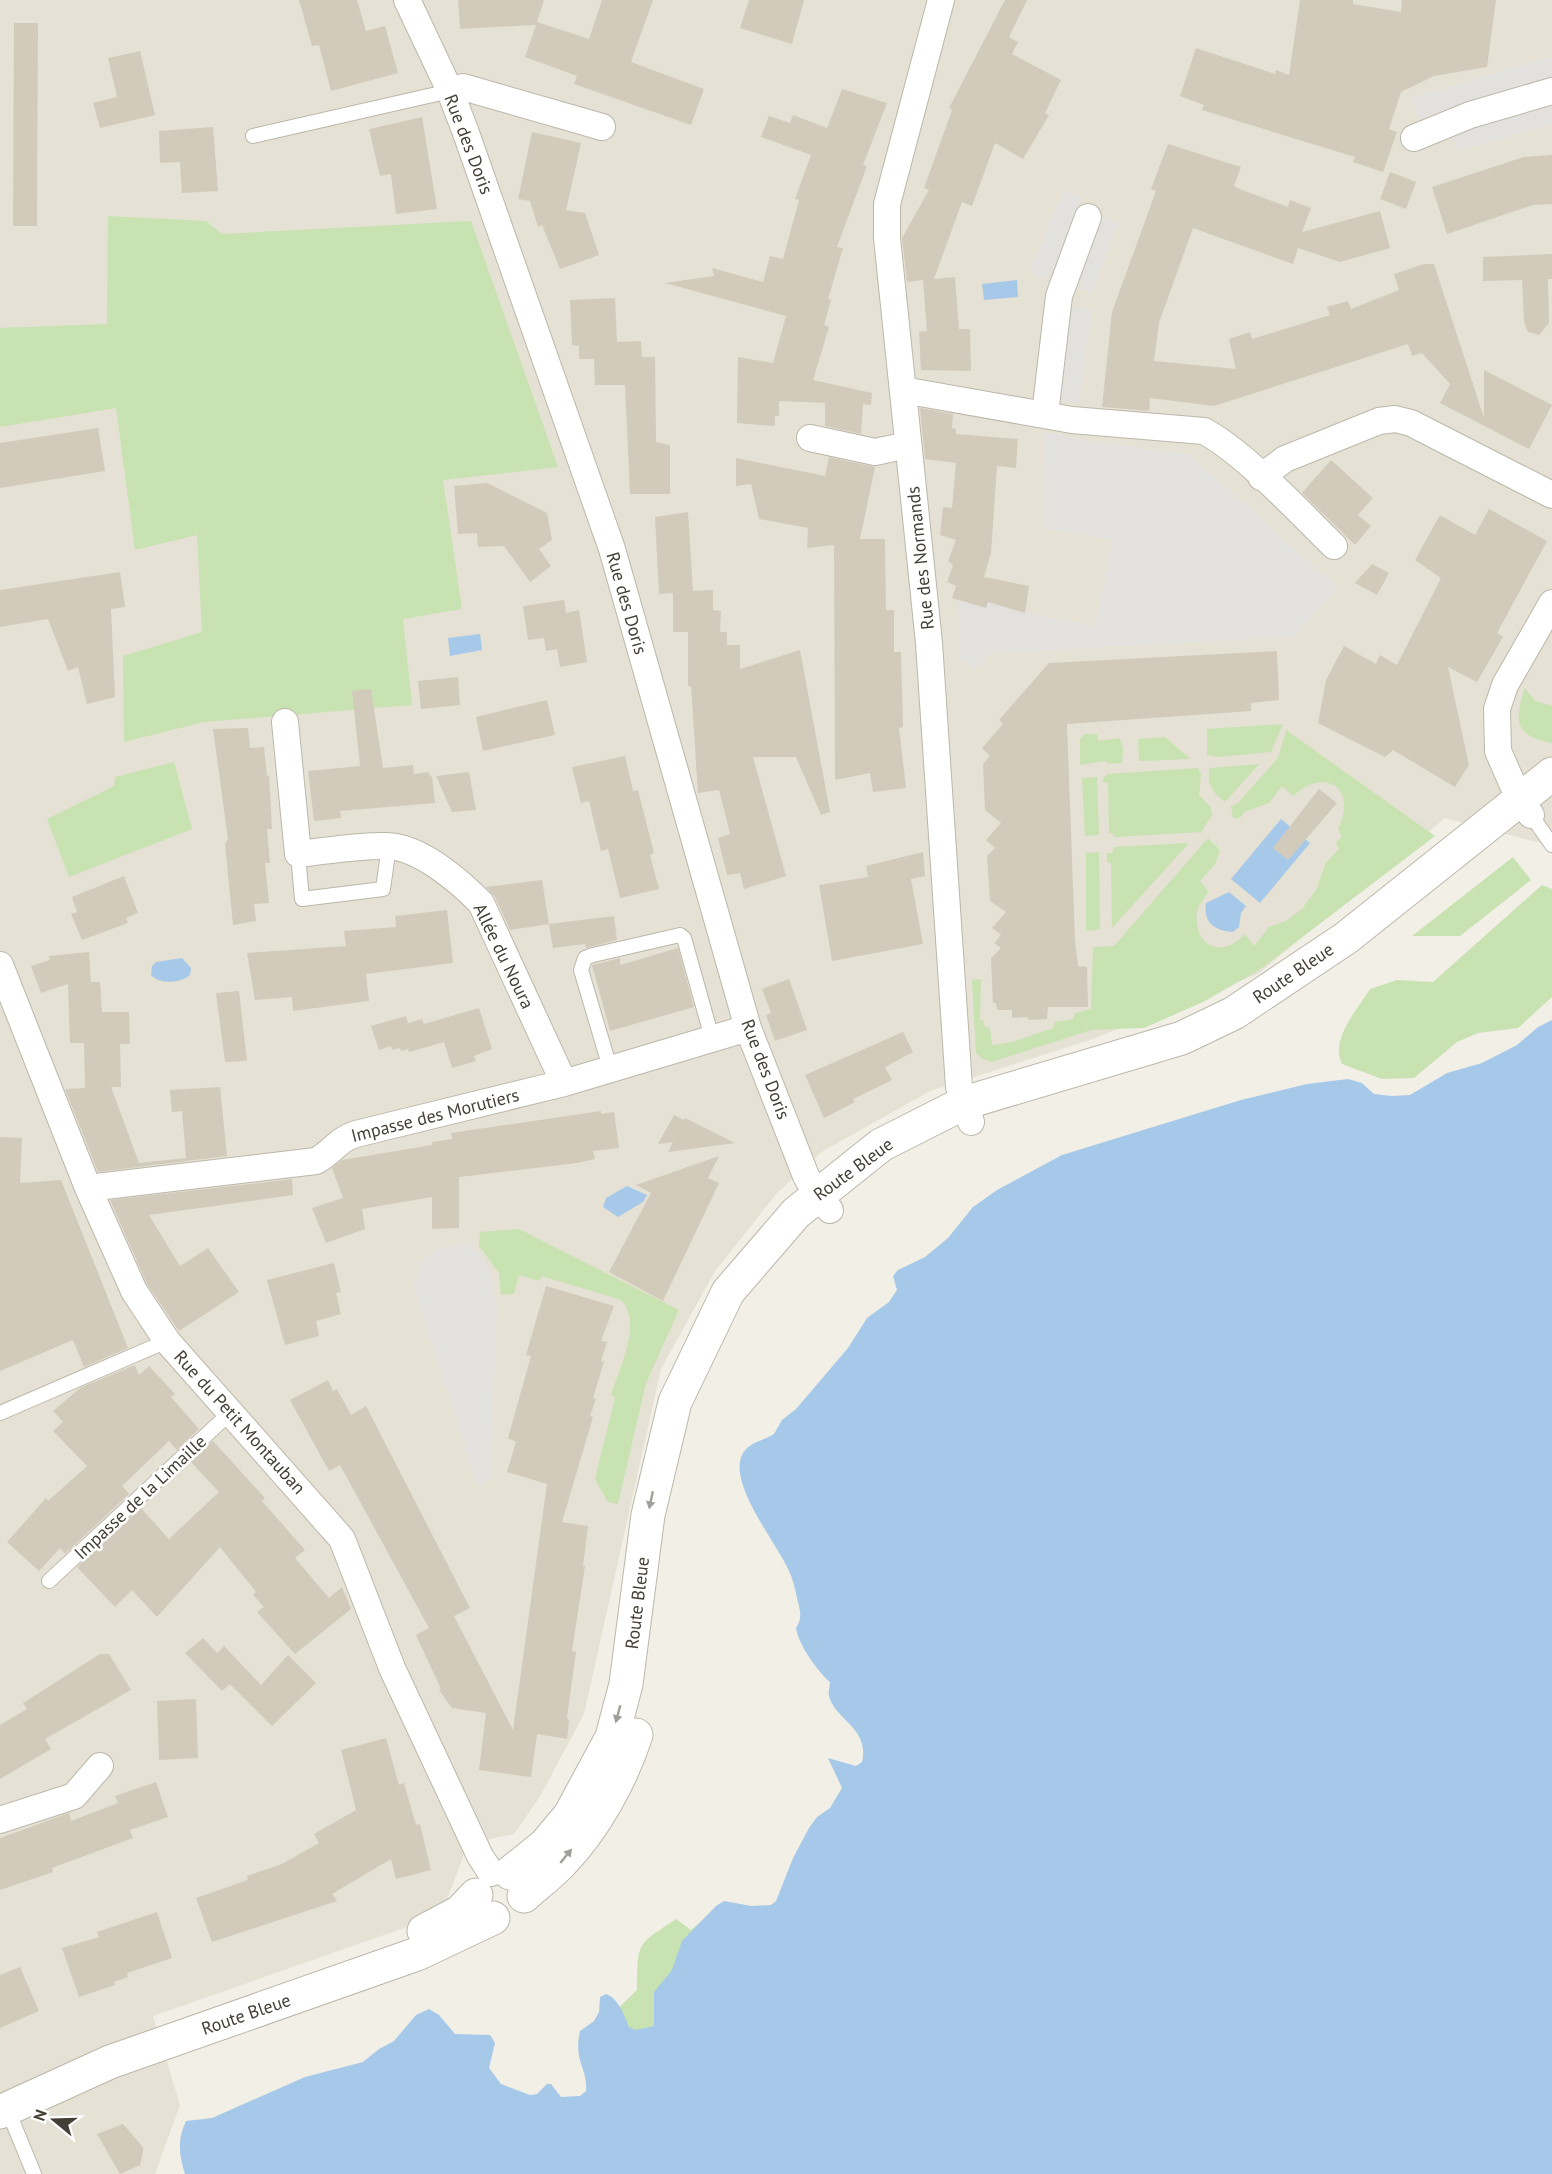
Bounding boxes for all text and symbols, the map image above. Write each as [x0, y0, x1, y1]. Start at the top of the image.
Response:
street label: Rue des Doris [439, 91, 499, 197]
street label: Rue des Normands [901, 485, 939, 631]
street label: Rue des Doris [601, 549, 653, 657]
street label: Allée du Noura [469, 899, 539, 1013]
street label: Route Bleue [1248, 938, 1338, 1008]
street label: Rue des Doris [736, 1016, 796, 1122]
street label: Impasse des Morutiers [349, 1083, 521, 1147]
street label: Route Bleue [809, 1132, 897, 1206]
street label: Rue du Petit Montauban [169, 1345, 311, 1499]
street label: Impasse de la Limaille [69, 1430, 211, 1564]
one-way arrow [646, 1491, 655, 1510]
street label: Route Bleue [620, 1556, 654, 1650]
one-way arrow [613, 1705, 623, 1723]
one-way arrow [560, 1848, 573, 1864]
street label: Route Bleue [198, 1988, 294, 2040]
north arrow [24, 2090, 84, 2150]
text: N [29, 2107, 51, 2123]

